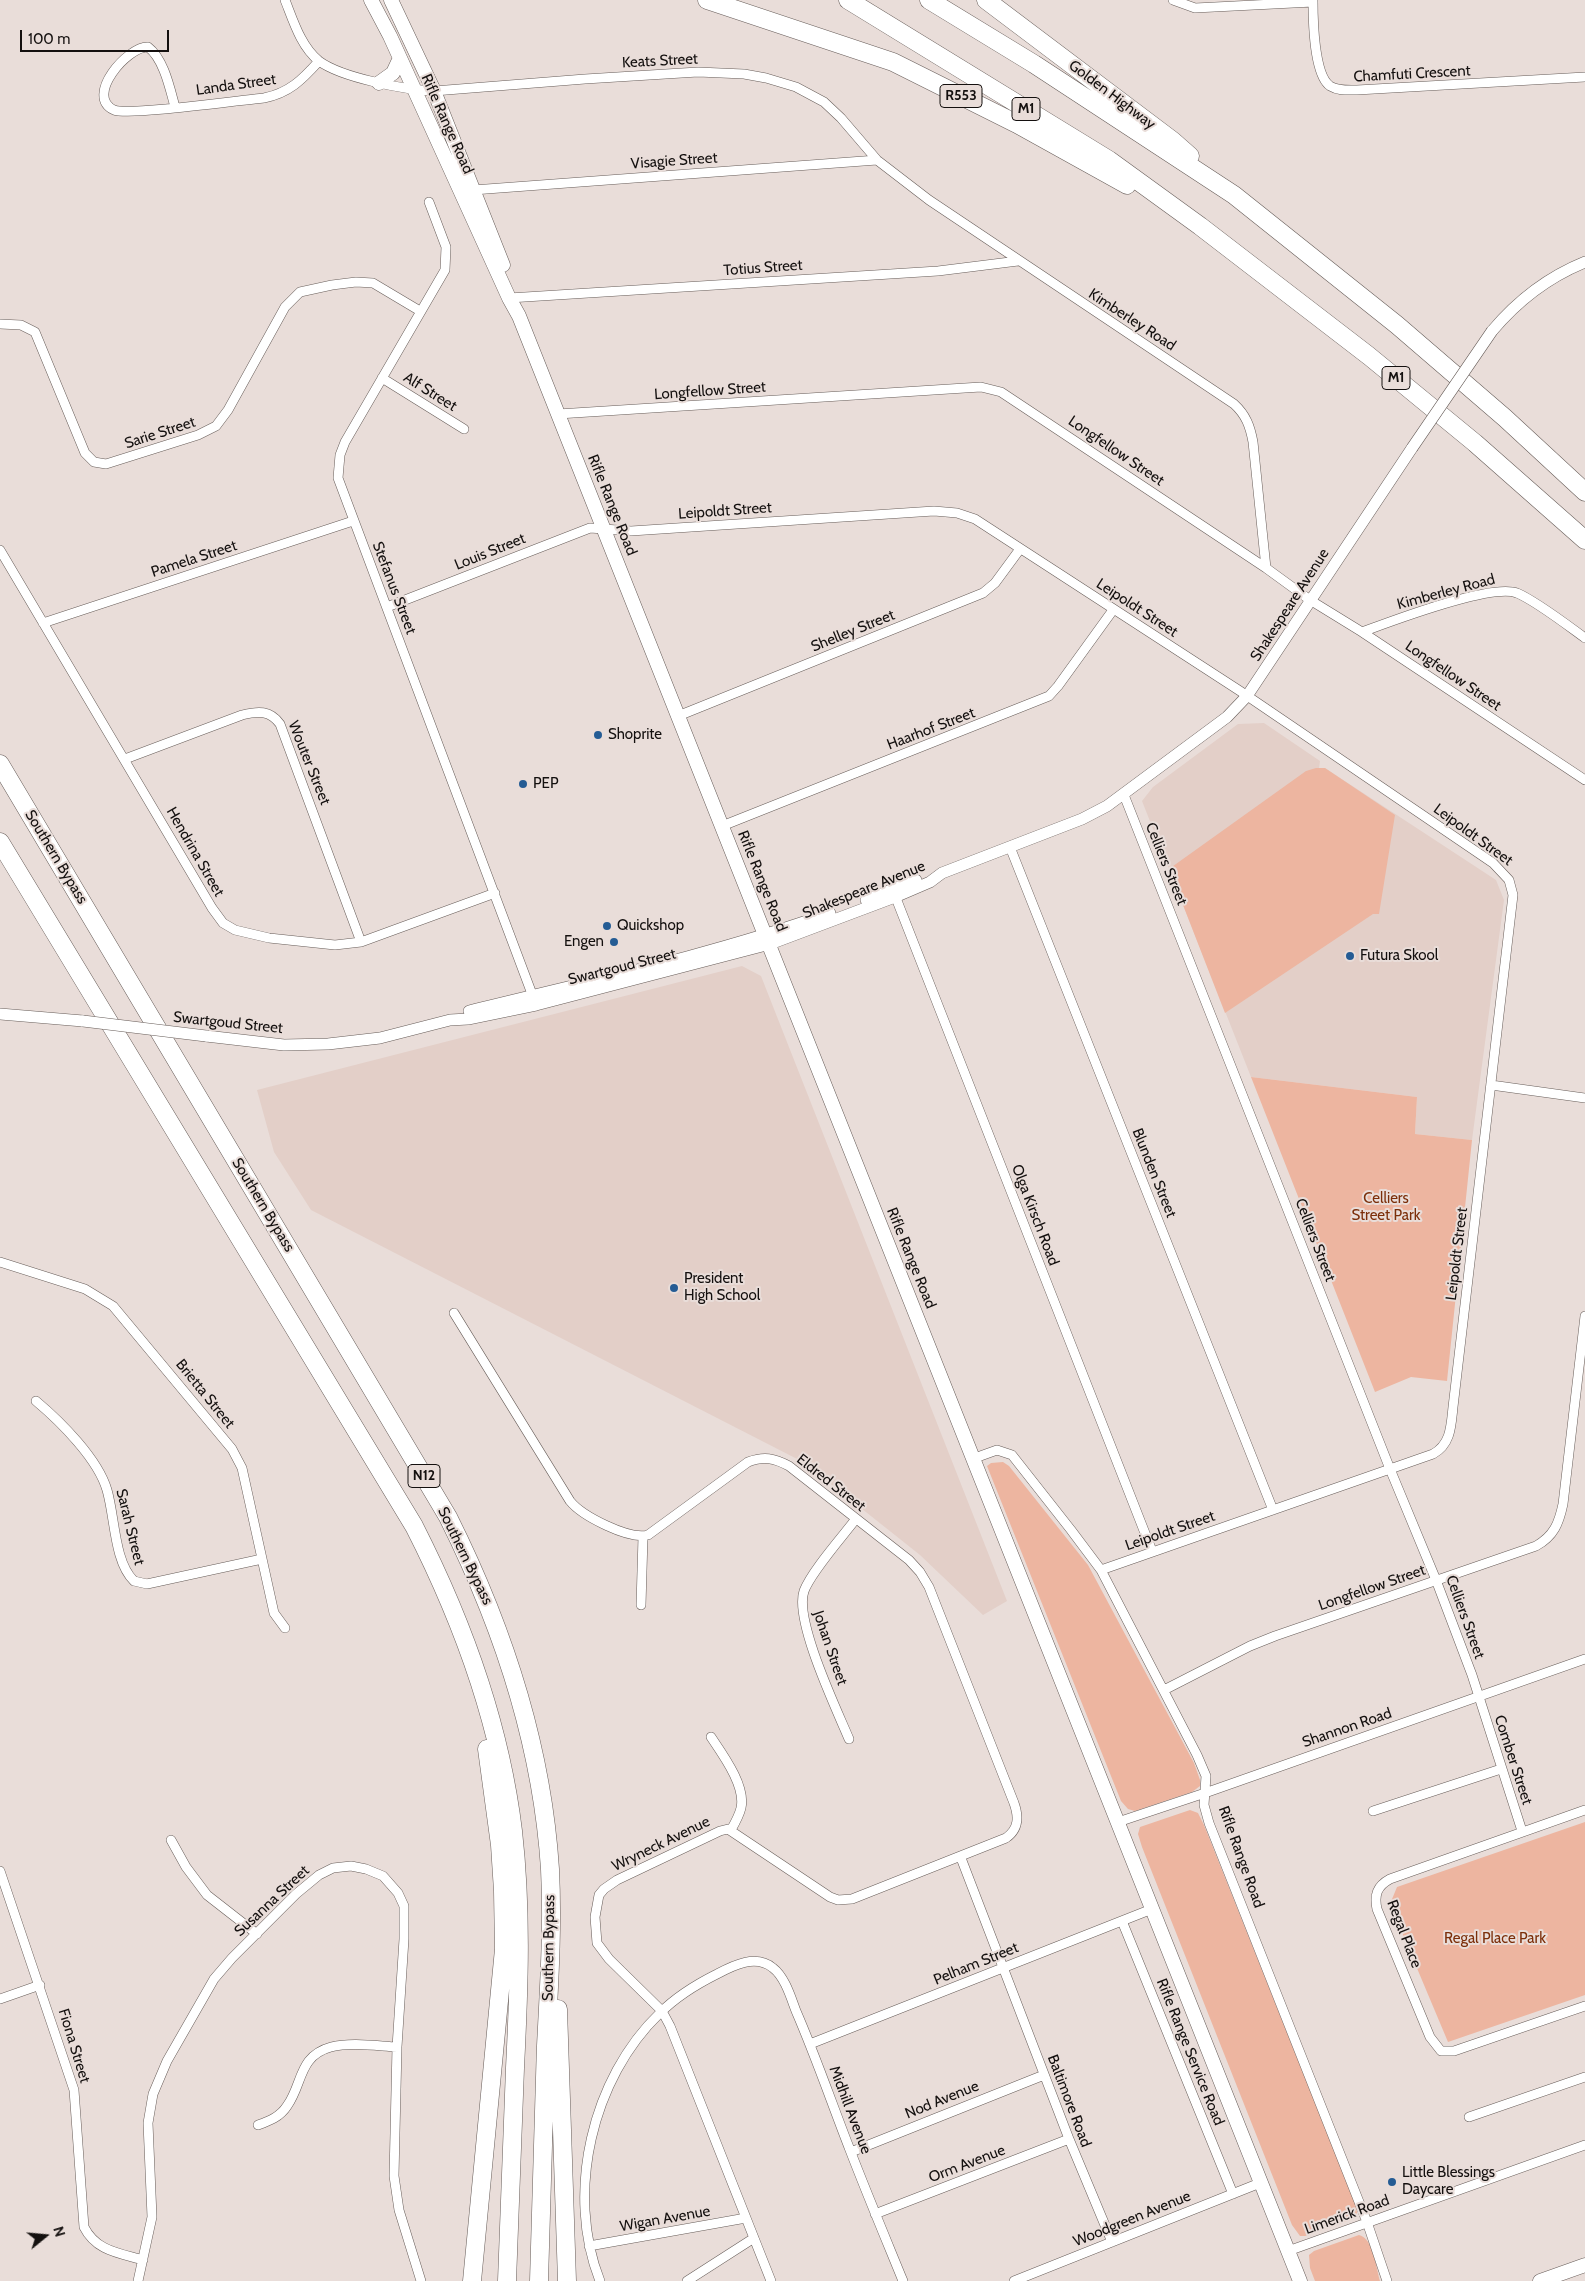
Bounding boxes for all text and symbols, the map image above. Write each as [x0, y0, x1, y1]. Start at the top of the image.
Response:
scale bar [22, 20, 171, 52]
text: 100 m [28, 30, 70, 48]
street label: Keats Street [622, 50, 698, 72]
street label: Golden Highway [1065, 57, 1159, 133]
street label: Chamfuti Crescent [1353, 62, 1471, 86]
street label: Landa Street [195, 70, 277, 100]
street label: Rifle Range Road [417, 71, 477, 177]
road number: R553 [940, 84, 982, 108]
road number: M1 [1012, 98, 1040, 120]
street label: Visagie Street [630, 149, 718, 173]
street label: Totius Street [723, 256, 803, 280]
street label: Kimberley Road [1085, 285, 1179, 355]
road number: M1 [1382, 366, 1410, 389]
street label: Alf Street [400, 369, 460, 415]
street label: Longfellow Street [654, 378, 766, 404]
street label: Longfellow Street [1065, 412, 1167, 490]
street label: Sarie Street [122, 413, 198, 453]
street label: Rifle Range Road [584, 452, 640, 558]
street label: Leipoldt Street [678, 499, 772, 523]
street label: Louis Street [452, 530, 528, 574]
street label: Pamela Street [149, 537, 239, 581]
street label: Stefanus Street [368, 539, 420, 637]
street label: Shakespeare Avenue [1247, 545, 1333, 665]
street label: Kimberley Road [1395, 570, 1497, 614]
street label: Leipoldt Street [1093, 575, 1181, 641]
street label: Shelley Street [809, 606, 897, 656]
street label: Longfellow Street [1402, 637, 1504, 715]
street label: Haarhof Street [884, 704, 978, 754]
street label: Wouter Street [284, 718, 334, 808]
place label: Shoprite [608, 726, 662, 744]
marker: Shoprite [592, 729, 604, 741]
place label: PEP [533, 775, 558, 793]
marker: PEP [517, 778, 529, 790]
street label: Leipoldt Street [1430, 800, 1516, 870]
street label: Hendrina Street [162, 804, 228, 900]
street label: Southern Bypass [21, 807, 91, 907]
street label: Celliers Street [1141, 820, 1191, 908]
street label: Rifle Range Road [734, 828, 790, 934]
street label: Shakespeare Avenue [800, 857, 928, 923]
place label: Quickshop [617, 917, 684, 935]
marker: Quickshop [601, 920, 613, 932]
place label: Engen [564, 933, 604, 951]
marker: Engen [608, 936, 620, 948]
street label: Swartgoud Street [566, 945, 678, 989]
place label: Futura Skool [1360, 947, 1438, 965]
marker: Futura Skool [1344, 950, 1356, 962]
street label: Swartgoud Street [172, 1008, 284, 1038]
street label: Blunden Street [1128, 1126, 1180, 1220]
street label: Southern Bypass [228, 1155, 298, 1255]
street label: Olga Kirsch Road [1007, 1162, 1063, 1268]
park label: Celliers Street Park [1352, 1190, 1420, 1225]
street label: Celliers Street [1291, 1196, 1339, 1284]
street label: Rifle Range Road [883, 1205, 939, 1311]
street label: Leipoldt Street [1442, 1206, 1472, 1302]
place label: President High School [684, 1270, 760, 1305]
marker: President High School [668, 1282, 680, 1294]
street label: Brietta Street [172, 1356, 238, 1432]
street label: Eldred Street [793, 1450, 869, 1516]
road number: N12 [408, 1464, 440, 1488]
street label: Sarah Street [112, 1487, 148, 1567]
street label: Southern Bypass [434, 1504, 496, 1608]
street label: Leipoldt Street [1123, 1507, 1217, 1555]
street label: Longfellow Street [1316, 1561, 1428, 1615]
street label: Celliers Street [1442, 1573, 1488, 1661]
street label: Johan Street [809, 1608, 851, 1688]
street label: Shannon Road [1300, 1704, 1394, 1752]
street label: Comber Street [1490, 1713, 1536, 1807]
street label: Rifle Range Road [1214, 1804, 1268, 1910]
street label: Wryneck Avenue [609, 1813, 713, 1875]
street label: Susanna Street [231, 1862, 313, 1940]
street label: Southern Bypass [539, 1895, 559, 2001]
street label: Regal Place [1383, 1897, 1425, 1971]
park label: Regal Place Park [1444, 1930, 1546, 1948]
street label: Pelham Street [931, 1939, 1021, 1989]
street label: Rifle Range Service Road [1152, 1976, 1228, 2128]
street label: Fiona Street [54, 2007, 94, 2085]
street label: Baltimore Road [1043, 2052, 1095, 2150]
street label: Midhill Avenue [825, 2063, 875, 2157]
street label: Nod Avenue [903, 2077, 981, 2123]
street label: Orm Avenue [926, 2141, 1008, 2187]
place label: Little Blessings Daycare [1402, 2164, 1495, 2199]
marker: Little Blessings Daycare [1386, 2176, 1398, 2188]
street label: Woodgreen Avenue [1071, 2187, 1193, 2251]
street label: Limerick Road [1302, 2191, 1392, 2239]
street label: Wigan Avenue [618, 2202, 712, 2236]
north arrow [20, 2211, 70, 2261]
text: N [49, 2224, 69, 2239]

